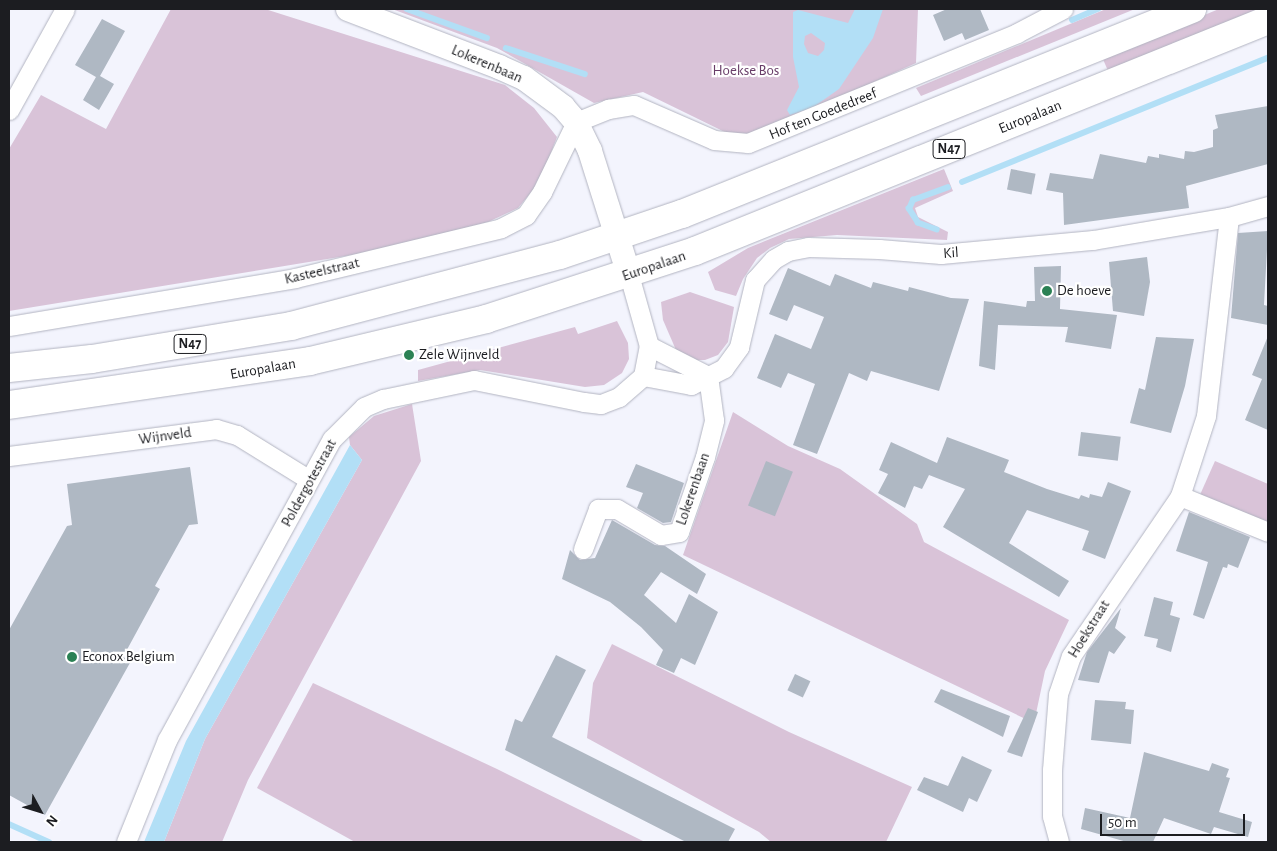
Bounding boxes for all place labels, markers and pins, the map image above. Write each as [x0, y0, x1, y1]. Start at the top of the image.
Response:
place label: De hoeve [1057, 282, 1111, 300]
marker: De hoeve [1041, 285, 1053, 297]
place label: Zele Wijnveld [419, 346, 500, 364]
marker: Zele Wijnveld [403, 349, 415, 361]
place label: Econox Belgium [82, 648, 175, 666]
marker: Econox Belgium [66, 651, 78, 663]

